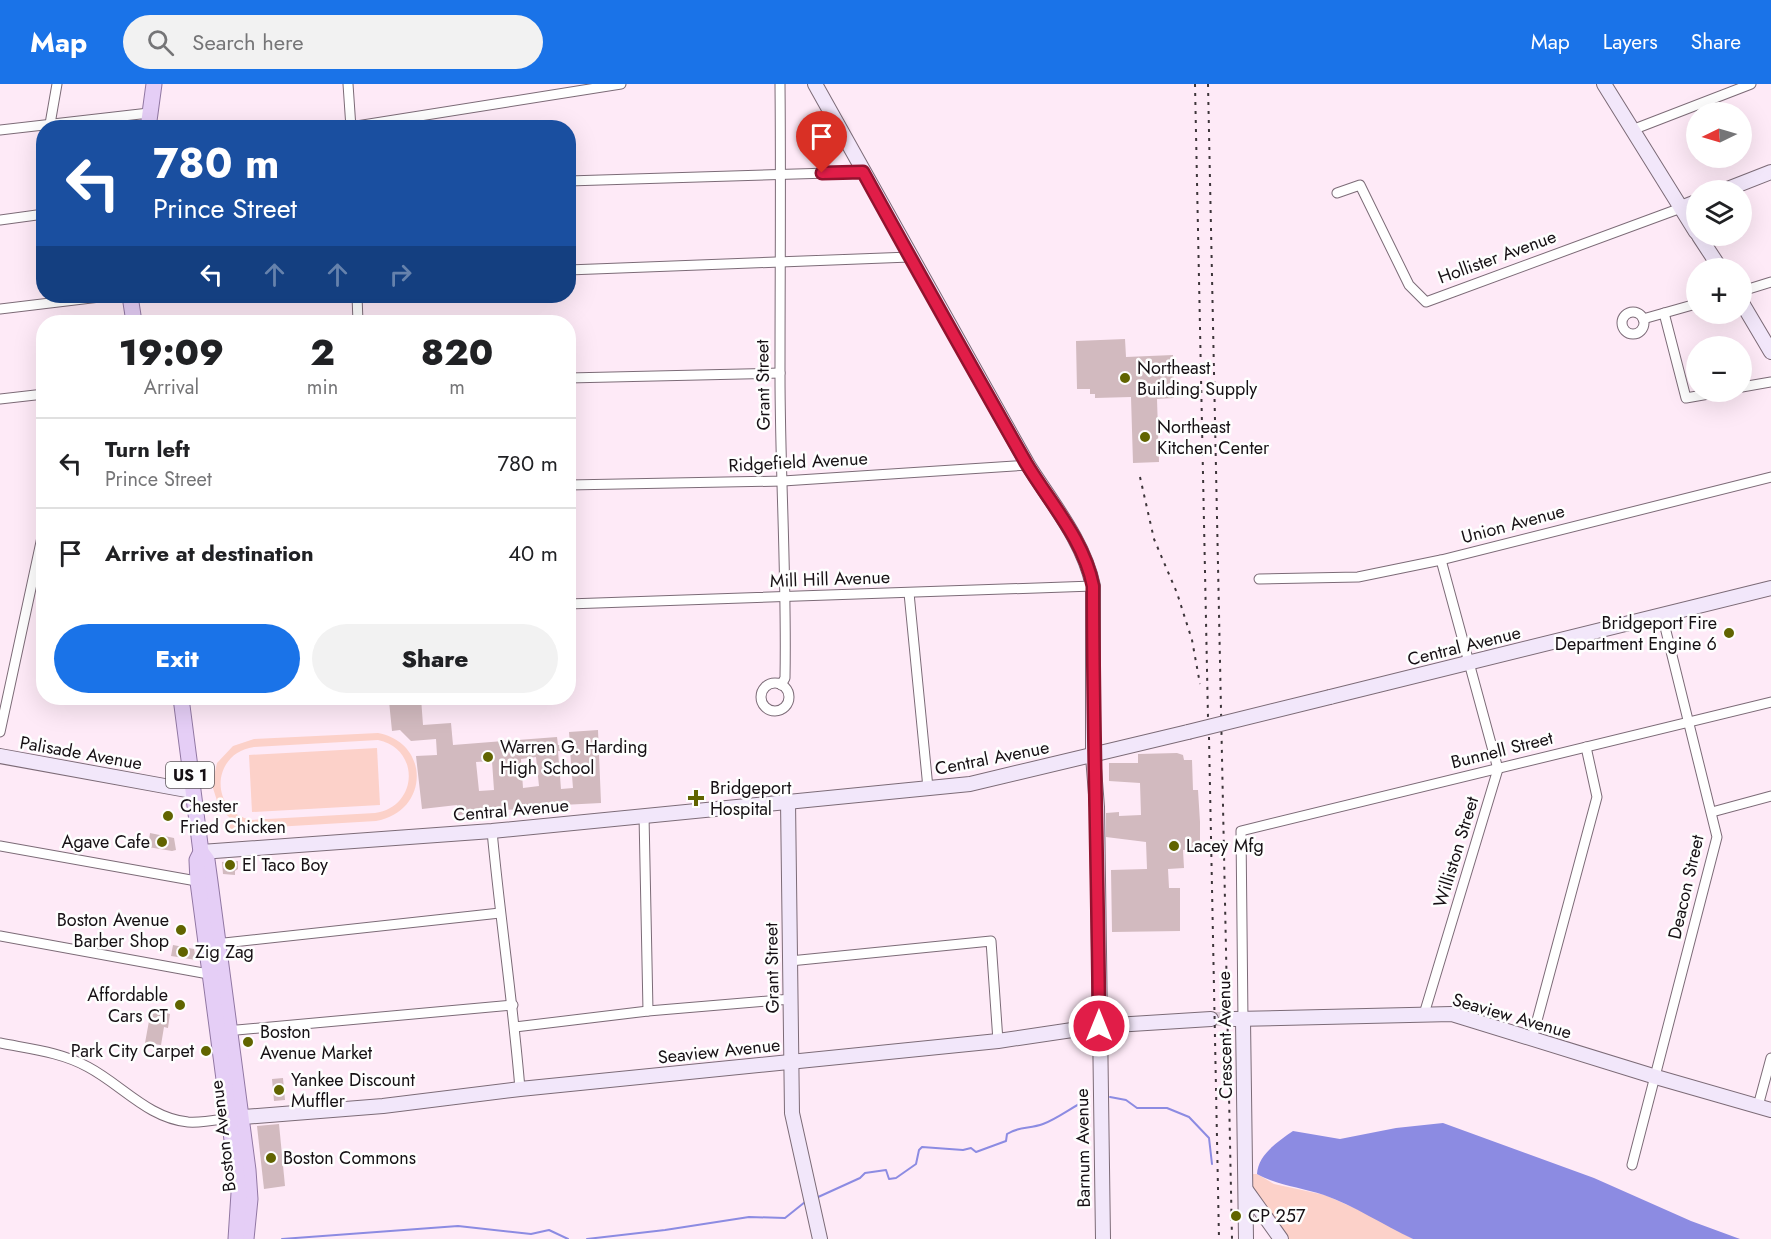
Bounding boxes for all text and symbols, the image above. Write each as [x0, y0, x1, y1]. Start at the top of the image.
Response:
search box [123, 15, 543, 69]
text: Map [30, 22, 87, 63]
icon: search [144, 26, 177, 59]
text: Search here [192, 26, 304, 58]
text: Map [1531, 27, 1570, 57]
text: Layers [1603, 27, 1658, 57]
text: Share [1691, 27, 1741, 57]
north arrow [1686, 102, 1752, 168]
map controls [1686, 102, 1752, 402]
pin [796, 111, 847, 173]
icon: arrive [805, 120, 838, 153]
text: 780 m [153, 133, 280, 194]
icon: left [54, 144, 132, 222]
button: layers [1686, 180, 1752, 246]
text: Prince Street [153, 189, 297, 228]
street label: Hollister Avenue [1434, 224, 1560, 290]
icon: left [195, 258, 228, 291]
icon: ahead [258, 258, 291, 291]
icon: ahead [321, 258, 354, 291]
icon: right [384, 258, 417, 291]
button: + [1686, 258, 1752, 324]
text: 19:09 [119, 326, 224, 378]
text: 2 [310, 326, 335, 378]
text: 820 [421, 326, 493, 378]
button: − [1686, 336, 1752, 402]
street label: Grant Street [749, 339, 777, 431]
place label: Northeast Building Supply [1137, 355, 1257, 402]
marker: Northeast Building Supply [1118, 371, 1132, 385]
text: Arrival [144, 373, 199, 402]
text: min [307, 373, 338, 402]
text: m [449, 373, 465, 402]
place label: Northeast Kitchen Center [1157, 414, 1270, 461]
marker: Northeast Kitchen Center [1138, 430, 1152, 444]
text: Turn left [105, 433, 190, 465]
street label: Ridgefield Avenue [728, 445, 868, 479]
icon: left [54, 447, 87, 480]
text: 780 m [497, 447, 558, 479]
text: Prince Street [105, 465, 212, 494]
street label: Union Avenue [1458, 498, 1568, 550]
icon: arrive [54, 537, 87, 570]
text: Arrive at destination [105, 537, 314, 569]
text: 40 m [508, 537, 558, 569]
street label: Mill Hill Avenue [769, 564, 891, 594]
place label: Bridgeport Fire Department Engine 6 [1555, 610, 1717, 657]
street label: Central Avenue [1405, 619, 1523, 673]
button: Exit [54, 624, 300, 693]
button: Share [312, 624, 558, 693]
marker: Bridgeport Fire Department Engine 6 [1722, 626, 1736, 640]
street label: Bunnell Street [1448, 725, 1556, 775]
street label: Palisade Avenue [18, 729, 144, 777]
place label: Warren G. Harding High School [500, 734, 647, 781]
street label: Central Avenue [933, 734, 1051, 782]
marker: Warren G. Harding High School [481, 750, 495, 764]
road number: US 1 [166, 762, 214, 788]
place label: Bridgeport Hospital [710, 775, 792, 822]
marker: Bridgeport Hospital [687, 789, 705, 807]
street label: Central Avenue [452, 792, 570, 828]
place label: Chester Fried Chicken [180, 793, 286, 840]
street label: Williston Street [1427, 793, 1485, 911]
marker: Chester Fried Chicken [161, 809, 175, 823]
place label: Agave Cafe [62, 829, 150, 855]
street label: Deacon Street [1661, 832, 1711, 942]
place label: Lacey Mfg [1186, 833, 1264, 859]
marker: Agave Cafe [155, 835, 169, 849]
marker: Lacey Mfg [1167, 839, 1181, 853]
place label: El Taco Boy [242, 852, 328, 878]
marker: El Taco Boy [223, 858, 237, 872]
place label: Boston Avenue Barber Shop [57, 907, 169, 954]
street label: Grant Street [758, 922, 786, 1014]
marker: Boston Avenue Barber Shop [174, 923, 188, 937]
place label: Zig Zag [195, 939, 254, 965]
marker: Zig Zag [176, 945, 190, 959]
street label: Crescent Avenue [1211, 971, 1239, 1099]
place label: Affordable Cars CT [87, 982, 169, 1029]
street label: Seaview Avenue [1449, 987, 1575, 1045]
position arrow [1067, 994, 1131, 1058]
marker: Affordable Cars CT [173, 998, 187, 1012]
place label: Boston Avenue Market [260, 1019, 373, 1066]
street label: Seaview Avenue [656, 1032, 782, 1070]
marker: Boston Avenue Market [241, 1035, 255, 1049]
place label: Park City Carpet [71, 1038, 195, 1064]
marker: Park City Carpet [199, 1044, 213, 1058]
place label: Yankee Discount Muffler [291, 1067, 416, 1114]
street label: Boston Avenue [203, 1079, 243, 1193]
marker: Yankee Discount Muffler [272, 1083, 286, 1097]
street label: Barnum Avenue [1069, 1088, 1097, 1208]
place label: Boston Commons [283, 1145, 416, 1171]
marker: Boston Commons [264, 1151, 278, 1165]
place label: CP 257 [1248, 1203, 1306, 1229]
marker: CP 257 [1229, 1209, 1243, 1223]

